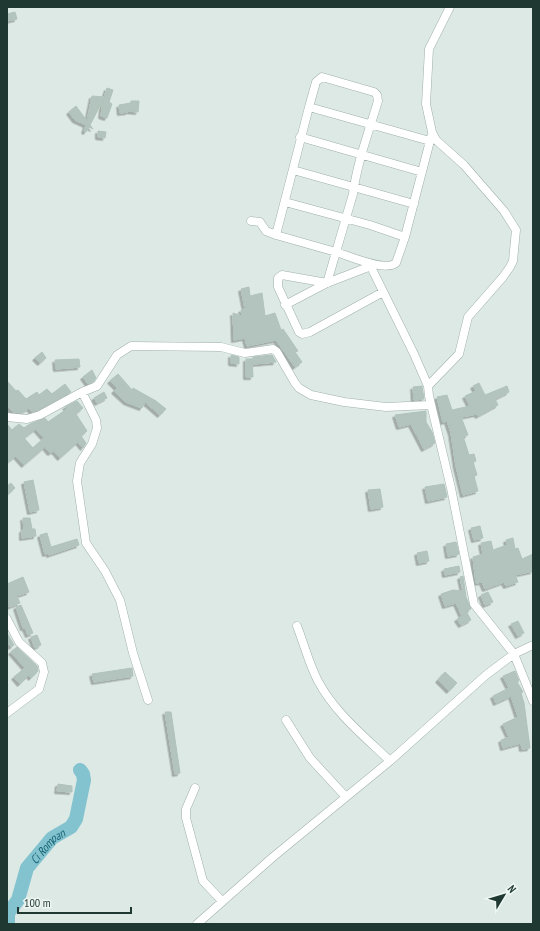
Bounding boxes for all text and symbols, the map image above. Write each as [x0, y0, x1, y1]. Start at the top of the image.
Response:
water label: Ci Rompan [26, 824, 68, 866]
north arrow [484, 875, 524, 915]
text: N [505, 882, 519, 896]
scale bar [18, 889, 131, 915]
text: 100 m [24, 895, 51, 910]

